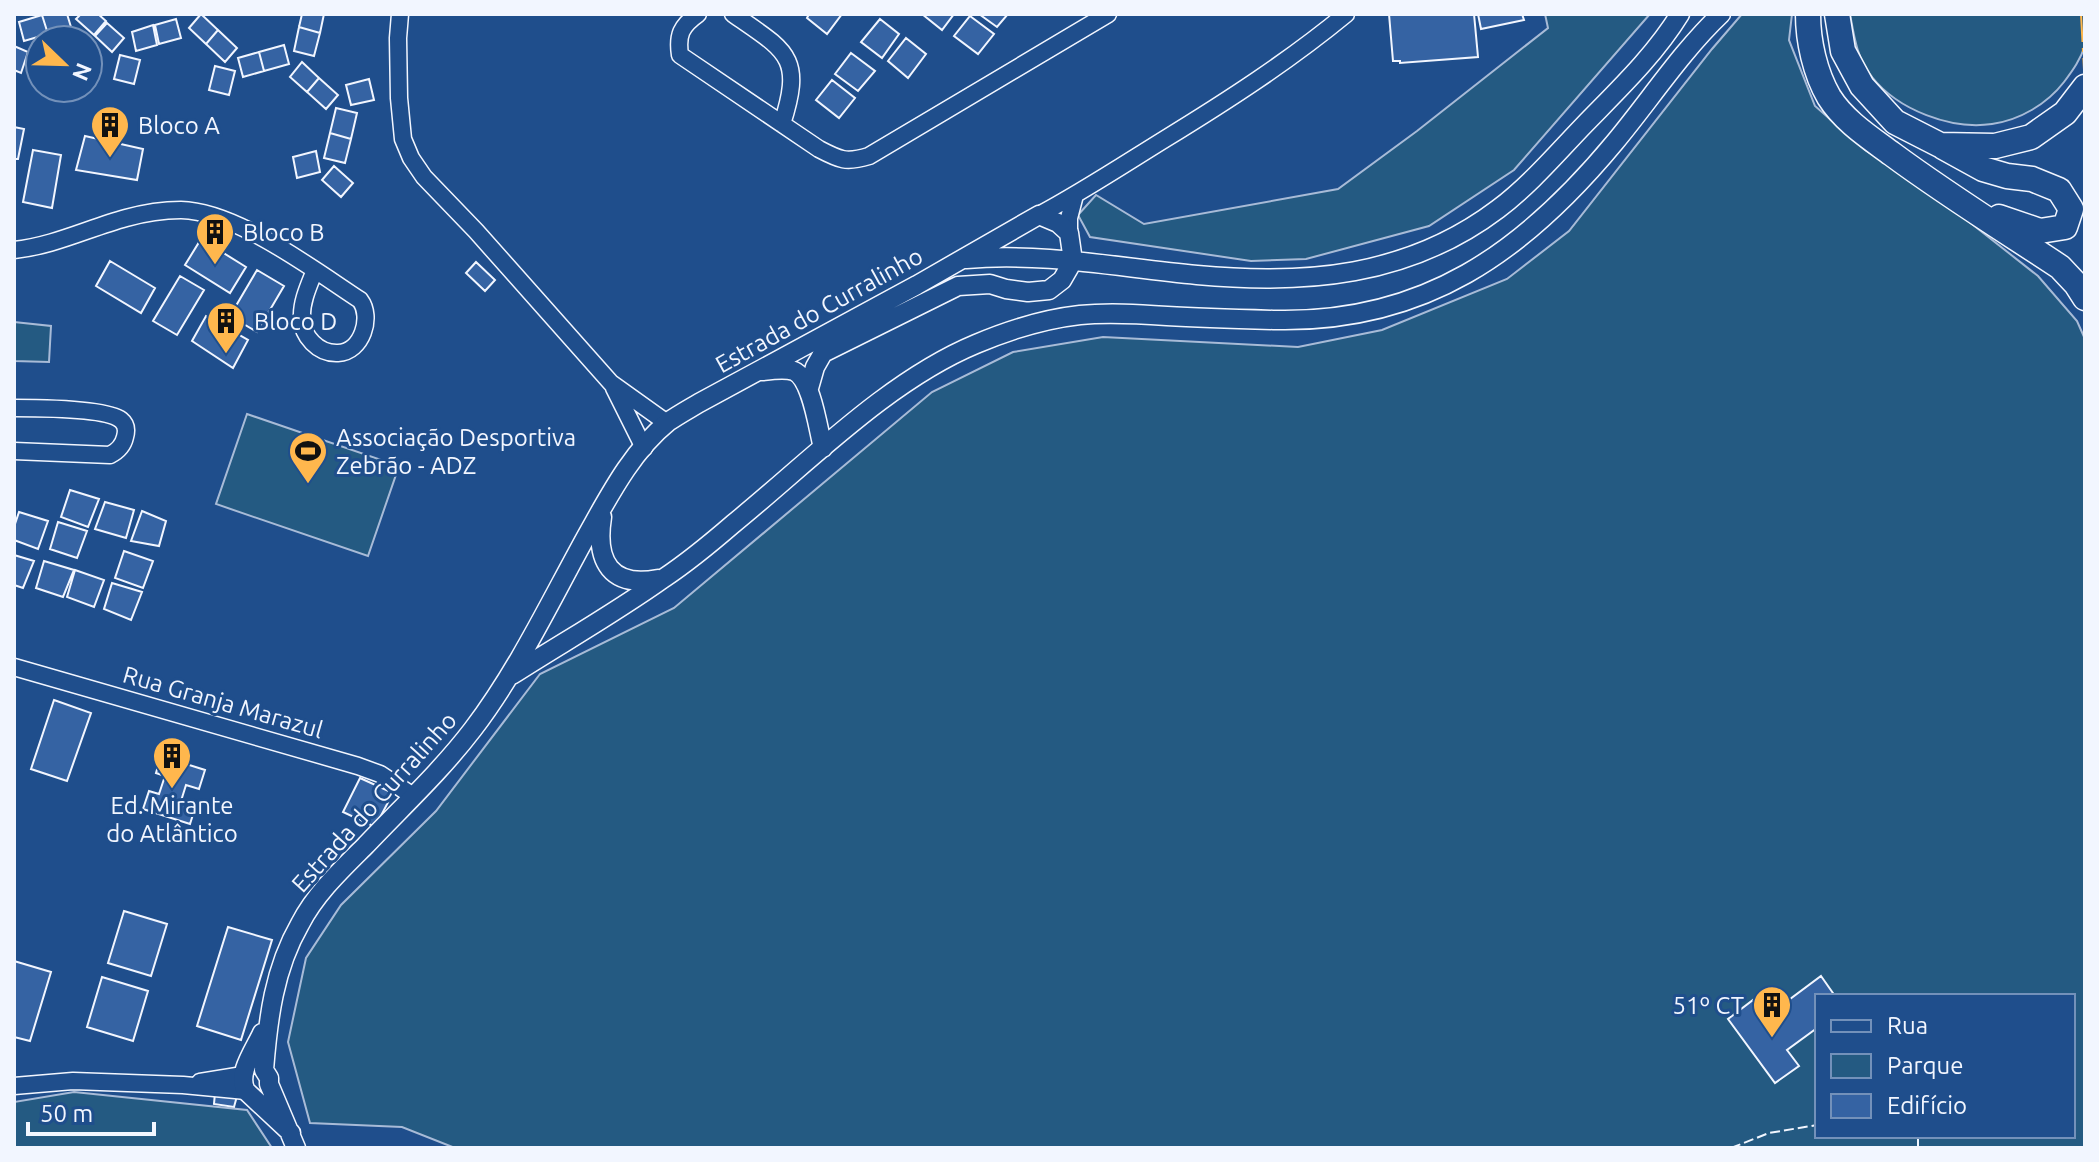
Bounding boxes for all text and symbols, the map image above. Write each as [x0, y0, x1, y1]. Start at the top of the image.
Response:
north arrow [24, 24, 104, 104]
text: N [68, 60, 98, 84]
building icon: Bloco A [89, 104, 131, 159]
place label: Bloco A [138, 112, 220, 139]
building icon: Bloco B [194, 211, 236, 266]
place label: Bloco B [243, 219, 324, 246]
street label: Estrada do Curralinho [711, 242, 927, 378]
building icon: Bloco D [205, 300, 247, 355]
place label: Bloco D [254, 308, 337, 335]
place label: Associação Desportiva Zebrão - ADZ [336, 424, 576, 479]
sports icon: Associação Desportiva Zebrão - ADZ [287, 430, 329, 485]
street label: Rua Granja Marazul [120, 661, 326, 743]
street label: Estrada do Curralinho [286, 707, 462, 897]
building icon: Ed. Mirante do Atlântico [151, 735, 193, 790]
place label: Ed. Mirante do Atlântico [106, 792, 238, 847]
building icon: 51º CT [1751, 984, 1793, 1039]
place label: 51º CT [1672, 992, 1744, 1019]
legend [1815, 994, 2075, 1138]
text: Rua [1887, 1012, 1928, 1039]
text: Parque [1887, 1052, 1964, 1079]
scale bar [28, 1086, 154, 1136]
text: Edifício [1887, 1092, 1967, 1119]
text: 50 m [40, 1100, 93, 1127]

